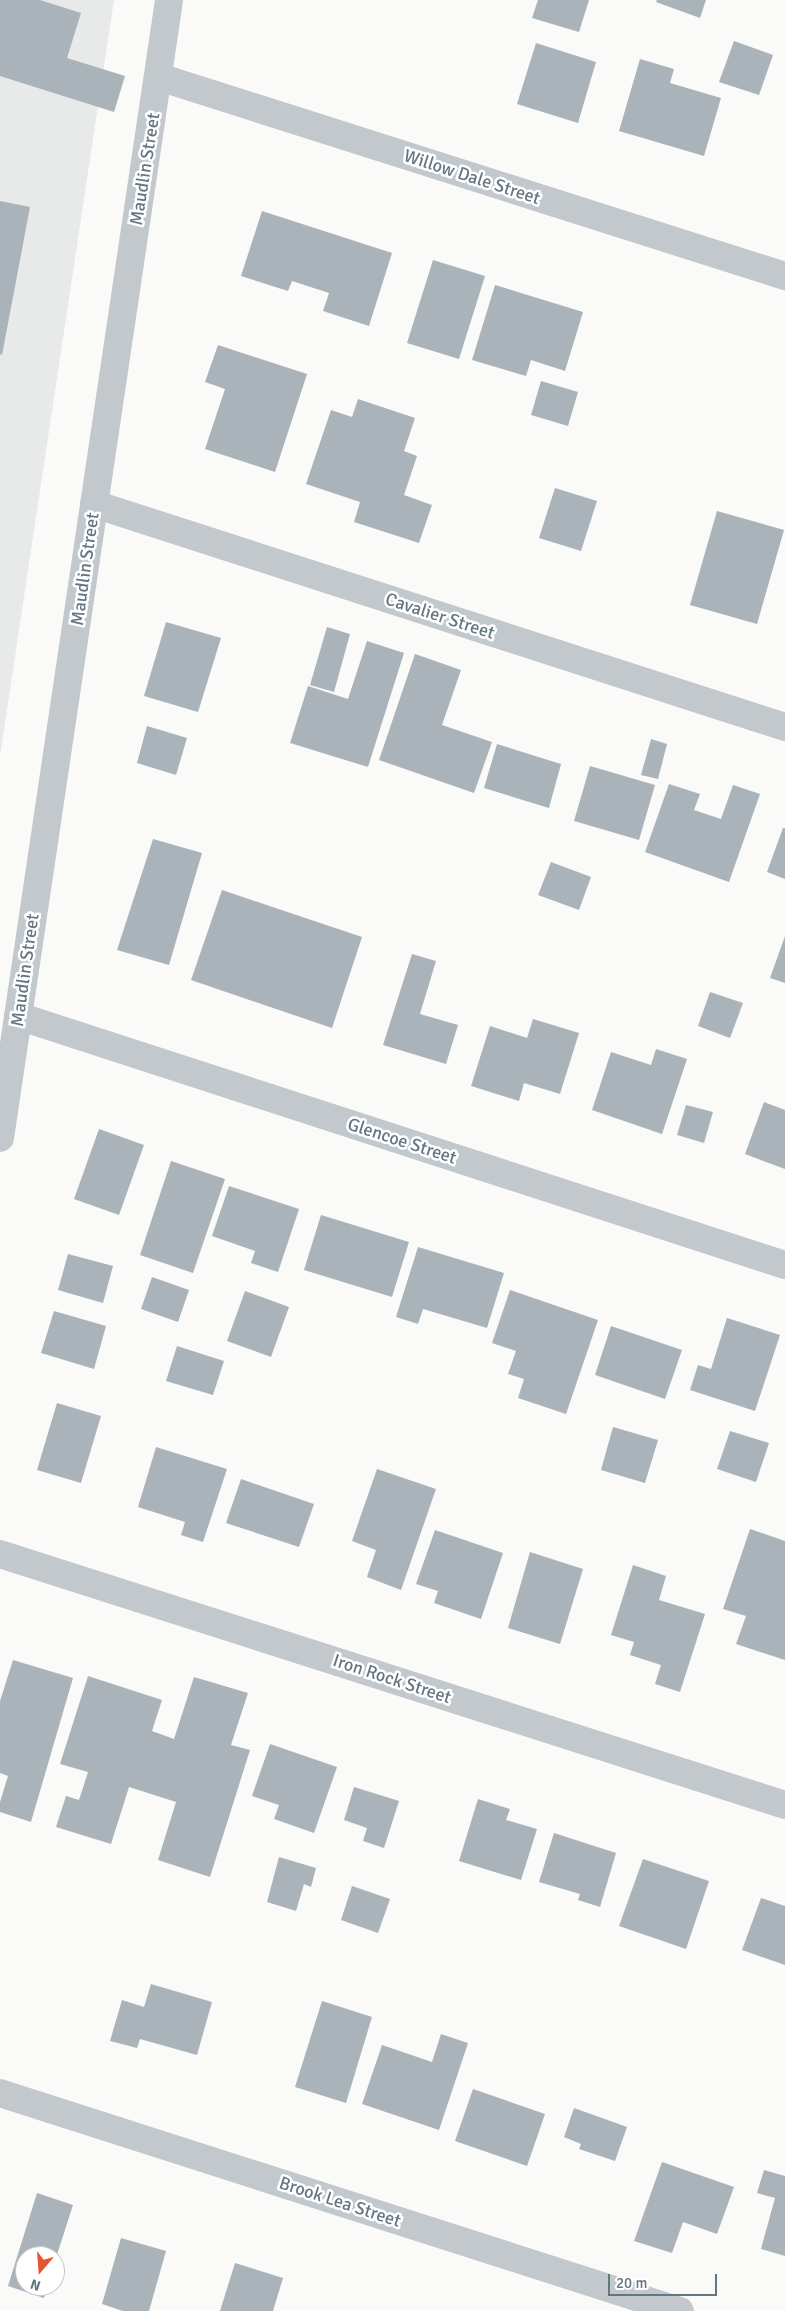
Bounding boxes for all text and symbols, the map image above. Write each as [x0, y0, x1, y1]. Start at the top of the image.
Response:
street label: Maudlin Street [125, 111, 165, 227]
street label: Willow Dale Street [401, 145, 543, 209]
street label: Maudlin Street [66, 511, 104, 627]
street label: Cavalier Street [383, 588, 497, 644]
street label: Maudlin Street [6, 912, 44, 1028]
street label: Glencoe Street [345, 1113, 459, 1169]
street label: Iron Rock Street [330, 1650, 454, 1708]
street label: Brook Lea Street [276, 2172, 404, 2232]
north arrow [15, 2246, 65, 2296]
scale bar [610, 2264, 719, 2296]
text: 20 m [616, 2274, 647, 2292]
text: N [28, 2275, 43, 2294]

